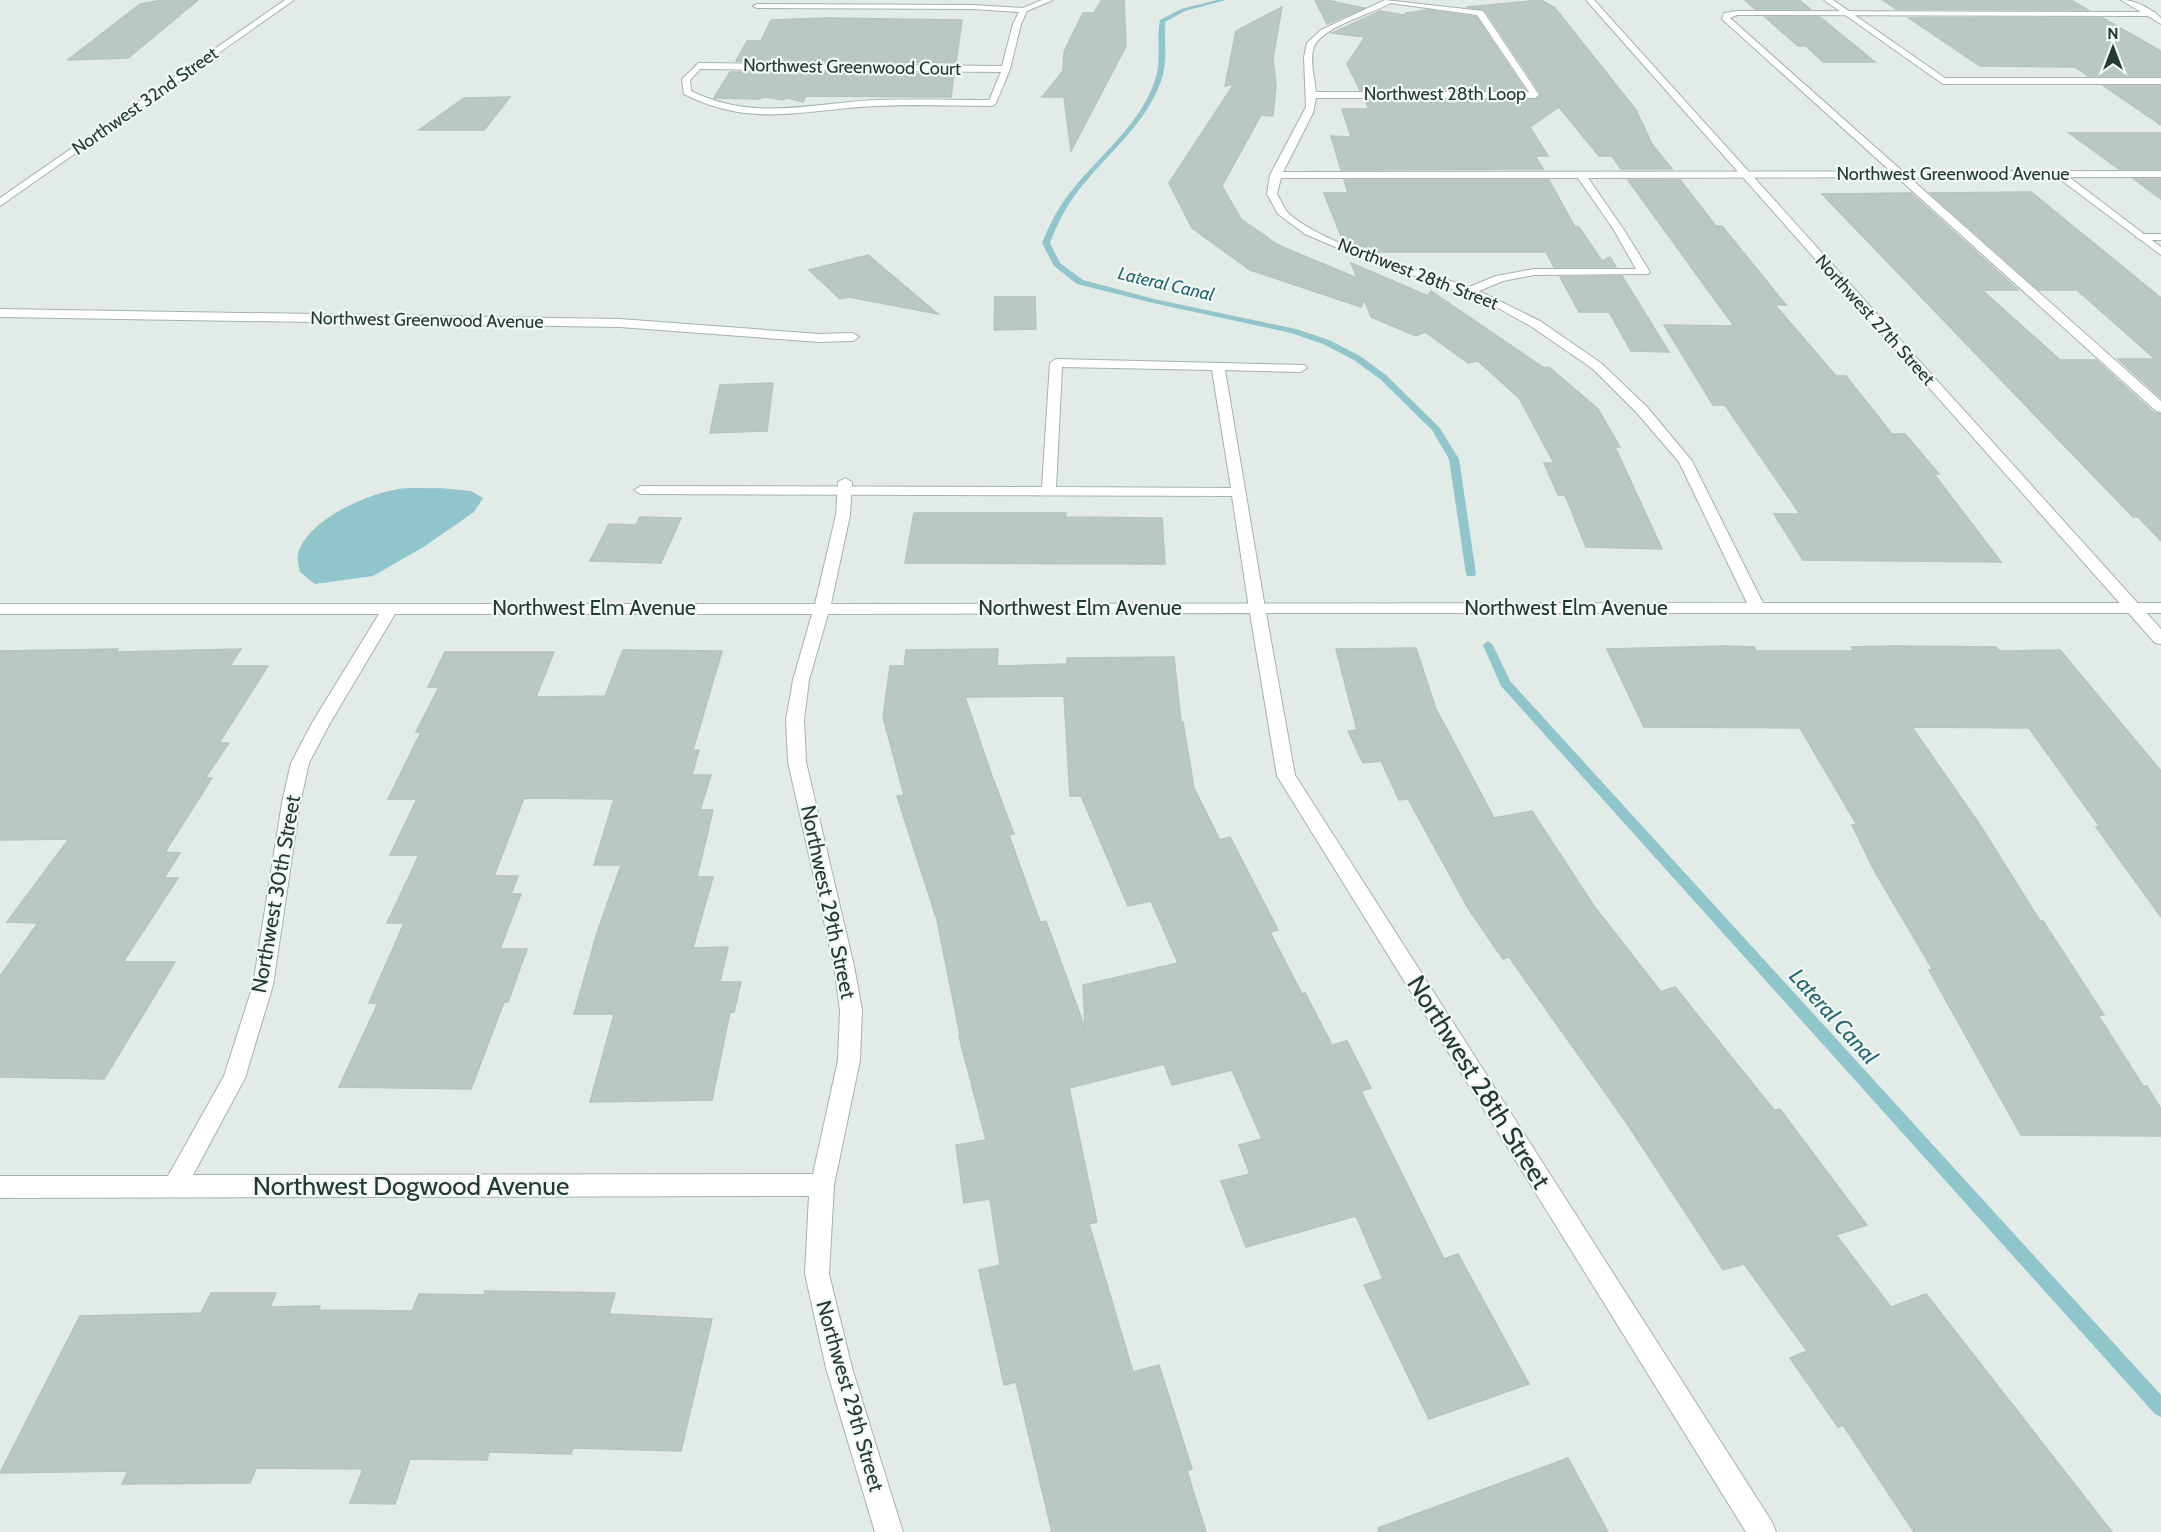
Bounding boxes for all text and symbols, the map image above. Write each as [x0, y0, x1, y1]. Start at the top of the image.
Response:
north arrow [2083, 18, 2143, 78]
text: N [2107, 24, 2119, 43]
street label: Northwest 32nd Street [68, 42, 222, 160]
street label: Northwest Greenwood Court [743, 54, 961, 80]
street label: Northwest 28th Loop [1364, 83, 1526, 105]
street label: Northwest Greenwood Avenue [1836, 163, 2070, 185]
street label: Northwest 28th Street [1335, 233, 1501, 315]
street label: Northwest 27th Street [1811, 250, 1939, 390]
water label: Lateral Canal [1116, 262, 1217, 306]
street label: Northwest Greenwood Avenue [310, 307, 544, 333]
street label: Northwest Elm Avenue [492, 595, 696, 620]
street label: Northwest Elm Avenue [978, 595, 1182, 620]
street label: Northwest Elm Avenue [1464, 595, 1668, 620]
street label: Northwest 30th Street [246, 793, 305, 995]
street label: Northwest 29th Street [796, 803, 861, 1001]
water label: Lateral Canal [1784, 963, 1884, 1070]
street label: Northwest 28th Street [1400, 969, 1558, 1195]
street label: Northwest Dogwood Avenue [253, 1170, 569, 1202]
street label: Northwest 29th Street [811, 1298, 890, 1494]

